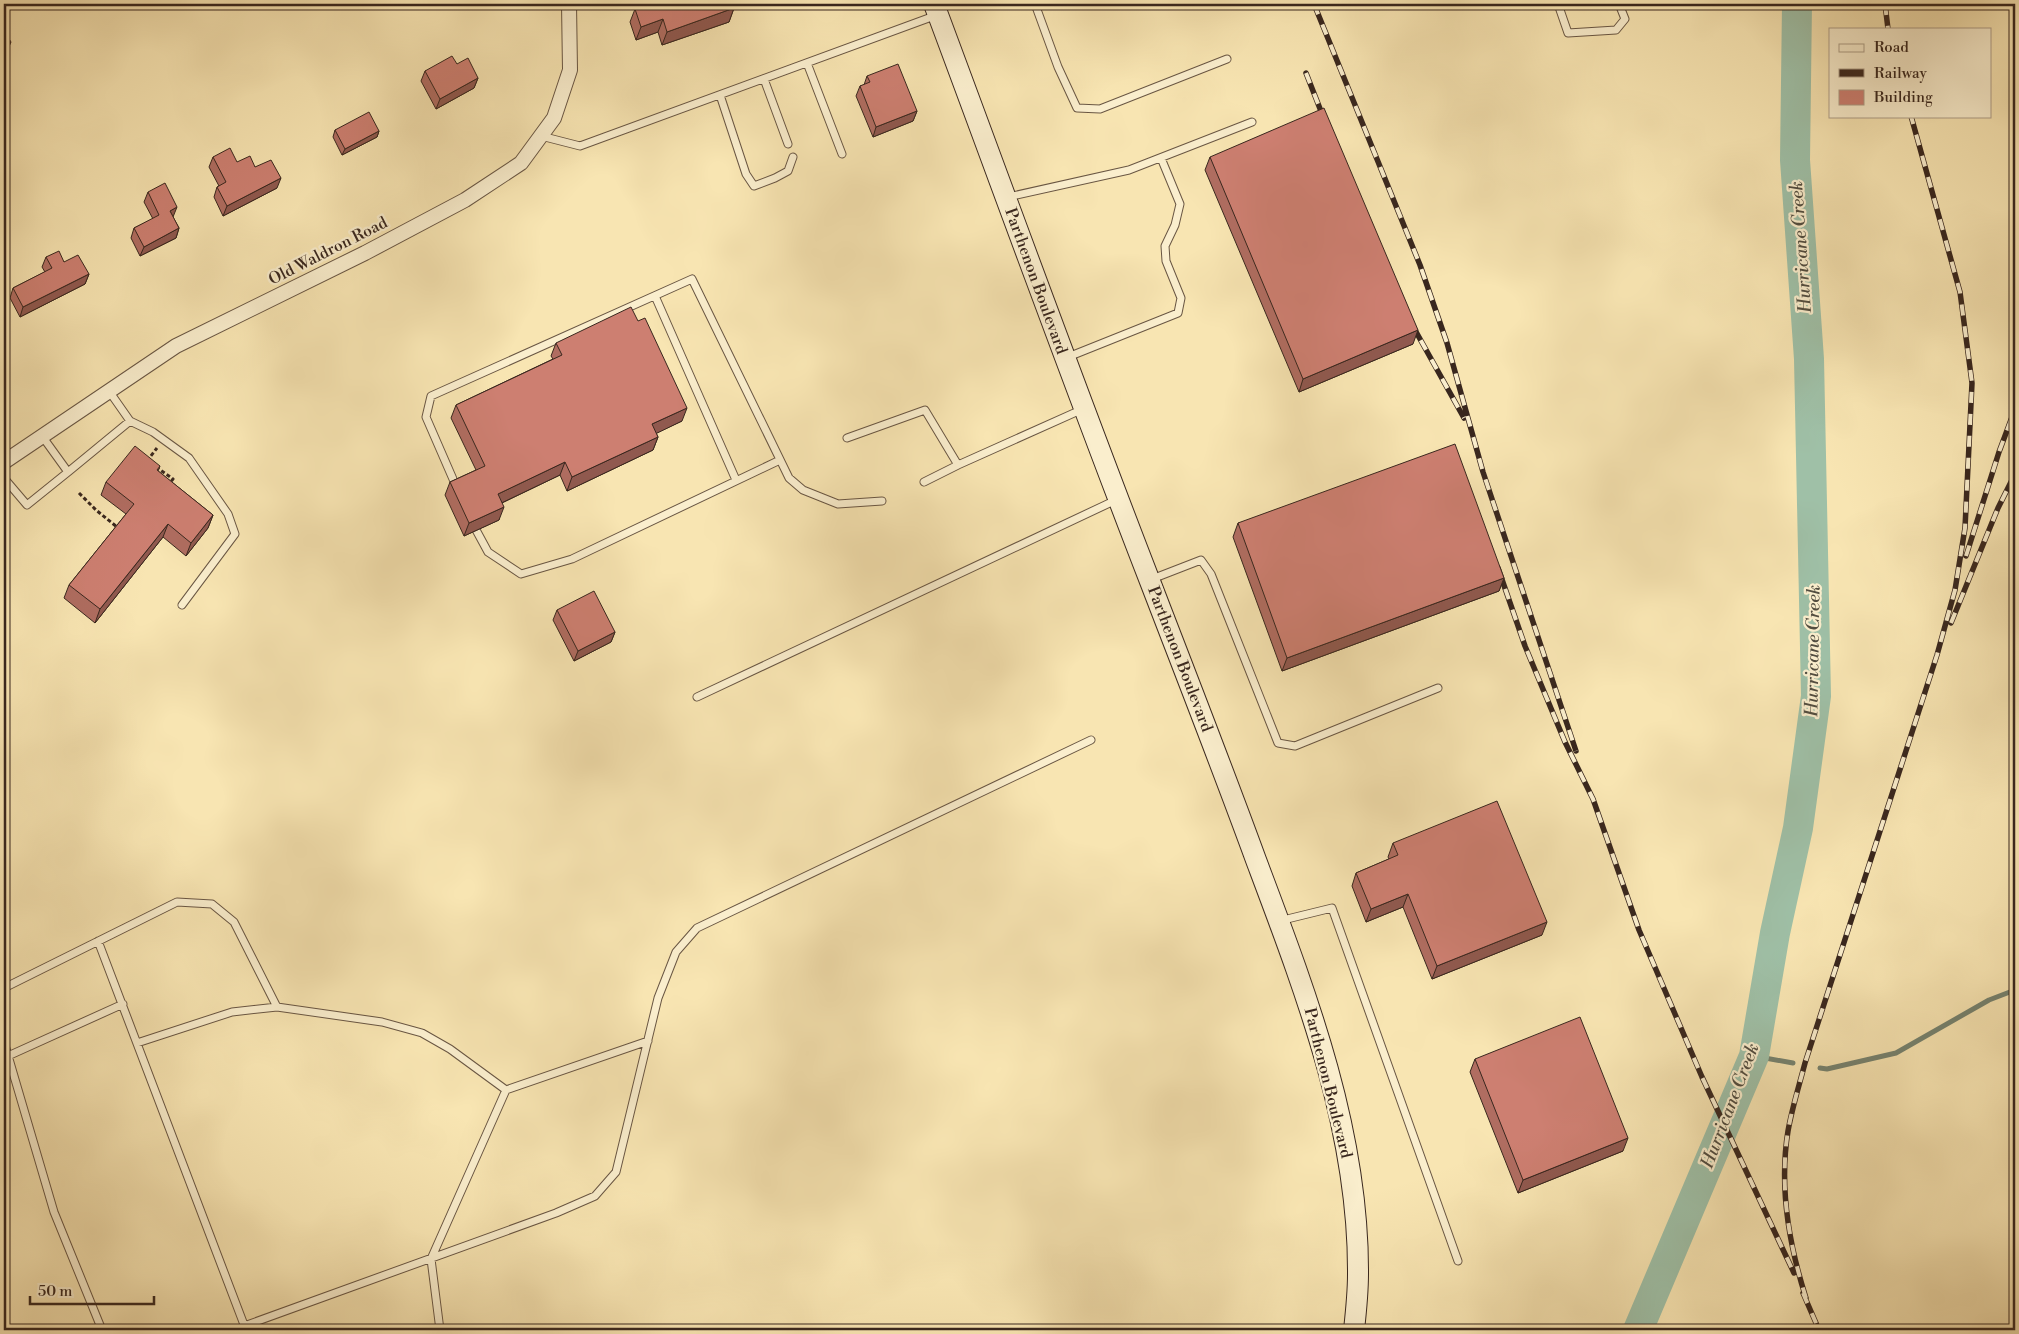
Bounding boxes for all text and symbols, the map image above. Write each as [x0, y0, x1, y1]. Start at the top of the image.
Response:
legend [1829, 28, 1992, 118]
text: Road [1874, 38, 1909, 57]
text: Railway [1874, 64, 1928, 83]
text: Building [1873, 88, 1933, 107]
water label: Hurricane Creek [1785, 180, 1817, 315]
street label: Parthenon Boulevard [1000, 205, 1072, 357]
street label: Old Waldron Road [265, 212, 391, 290]
street label: Parthenon Boulevard [1143, 583, 1217, 735]
water label: Hurricane Creek [1800, 585, 1826, 718]
street label: Parthenon Boulevard [1300, 1006, 1356, 1160]
water label: Hurricane Creek [1695, 1040, 1764, 1173]
scale bar [30, 1274, 154, 1306]
text: 50 m [38, 1282, 72, 1301]

